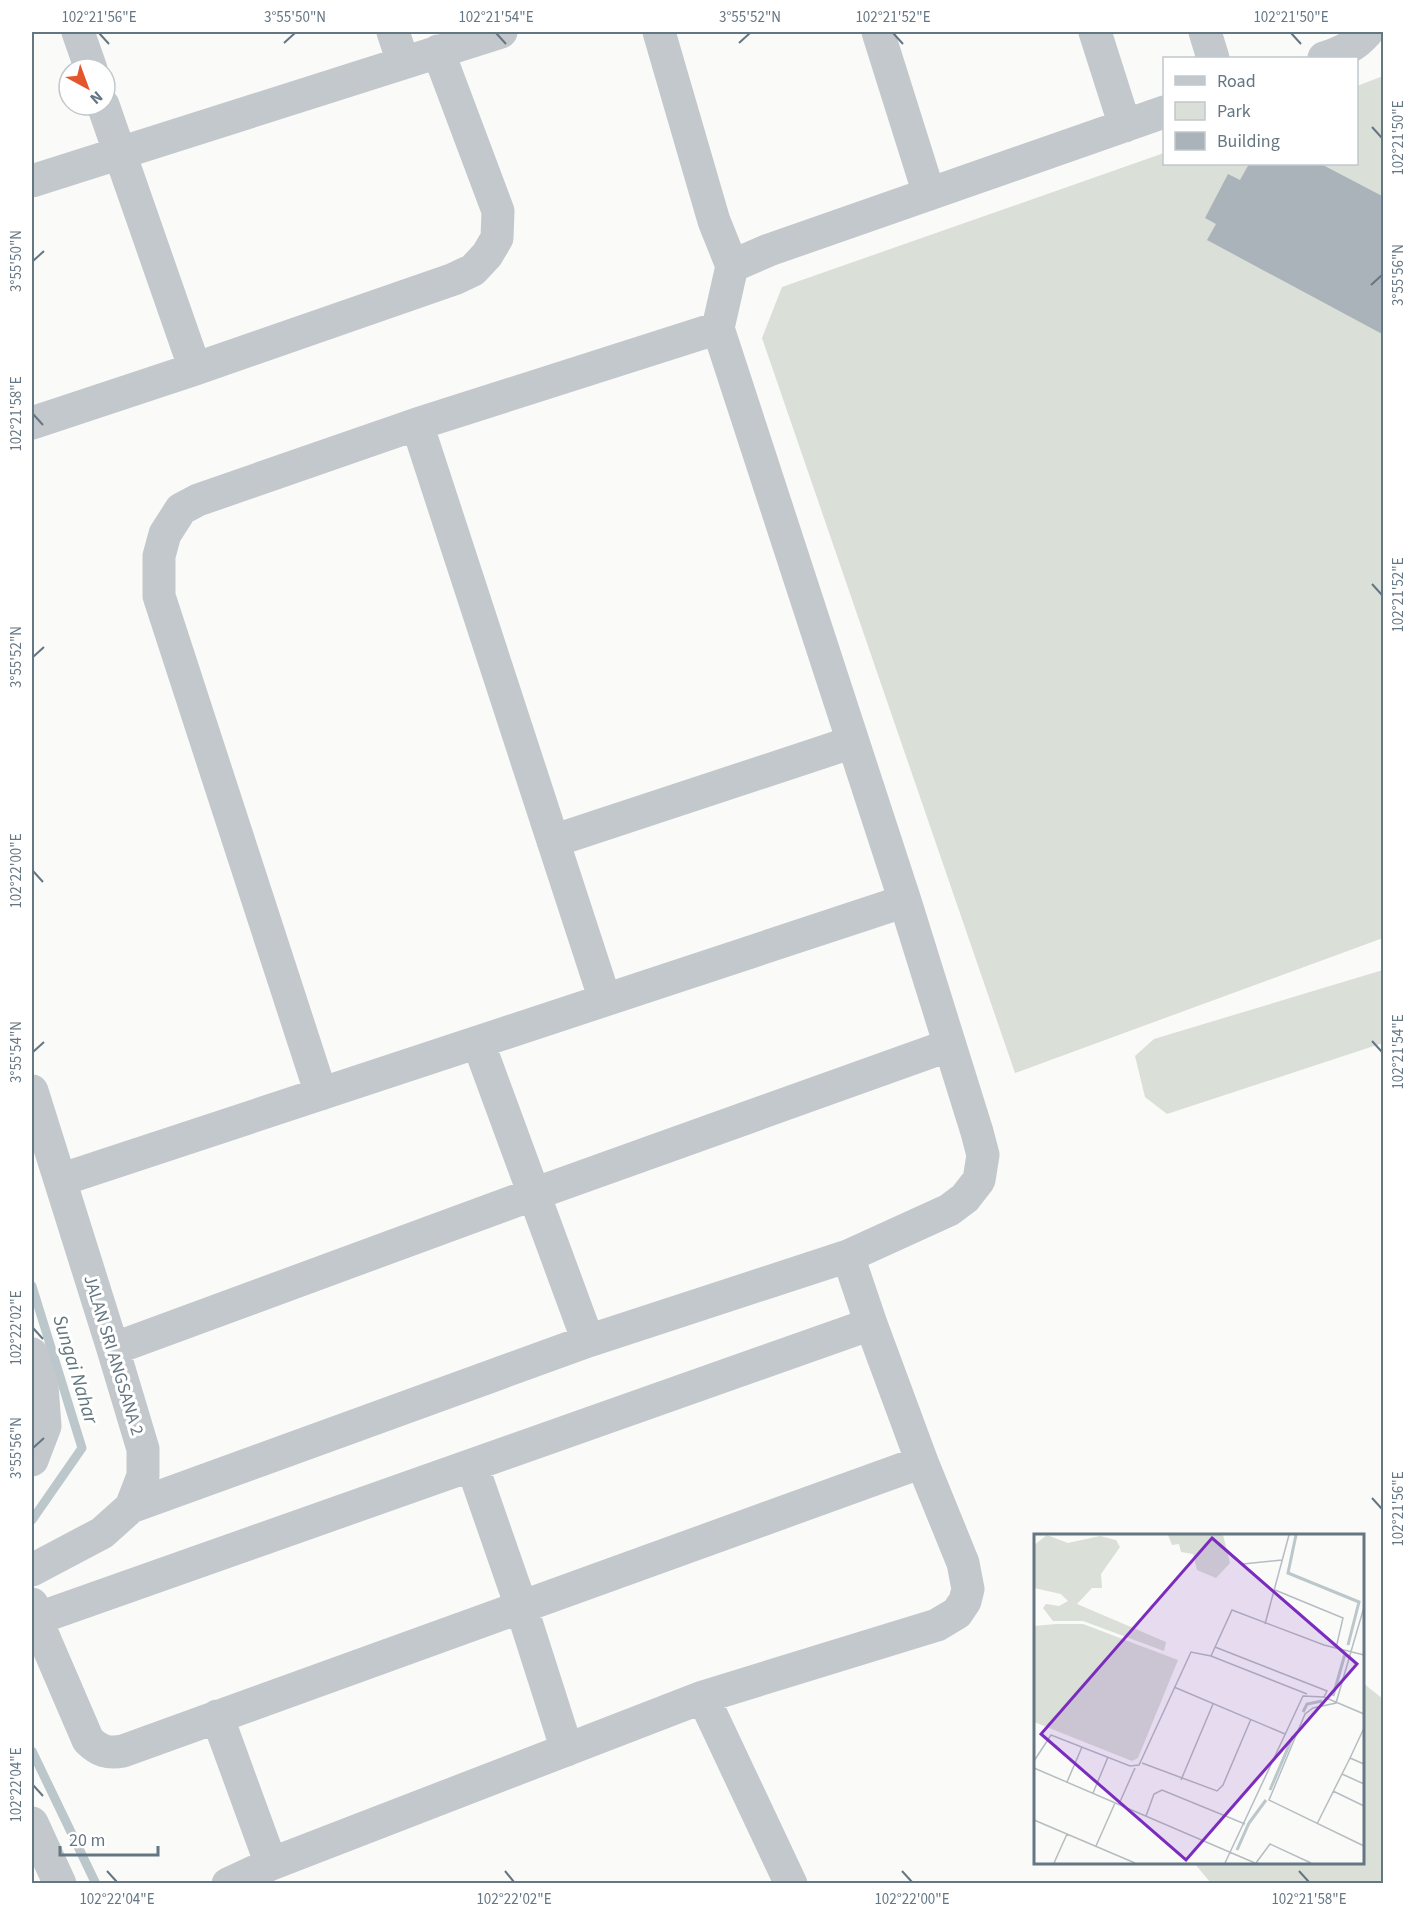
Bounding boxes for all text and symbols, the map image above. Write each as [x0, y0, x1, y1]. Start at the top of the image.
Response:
text: 102°21'56"E [61, 7, 137, 28]
text: 3°55'50"N [264, 7, 326, 28]
text: 102°21'54"E [458, 7, 534, 28]
text: 3°55'52"N [719, 7, 781, 28]
text: 102°21'52"E [855, 7, 931, 28]
text: 102°21'50"E [1253, 7, 1329, 28]
north arrow [57, 57, 117, 117]
legend [1163, 57, 1358, 165]
text: Road [1217, 69, 1256, 94]
text: N [85, 86, 107, 109]
text: Park [1217, 99, 1251, 124]
text: 102°21'50"E [1388, 100, 1409, 176]
text: Building [1217, 129, 1280, 154]
text: 3°55'50"N [6, 230, 27, 292]
text: 3°55'56"N [1388, 244, 1409, 306]
text: 102°21'58"E [6, 376, 27, 452]
text: 102°21'52"E [1388, 557, 1409, 633]
text: 3°55'52"N [6, 626, 27, 688]
text: 102°22'00"E [6, 833, 27, 909]
text: 102°21'54"E [1388, 1014, 1409, 1090]
text: 3°55'54"N [6, 1021, 27, 1083]
street label: JALAN SRI ANGSANA 2 [77, 1272, 150, 1438]
text: 102°22'02"E [6, 1290, 27, 1366]
water label: Sungai Nahar [45, 1312, 105, 1428]
text: 3°55'56"N [6, 1417, 27, 1479]
text: 102°21'56"E [1388, 1471, 1409, 1547]
inset map [1034, 1534, 1364, 1864]
text: 102°22'04"E [6, 1747, 27, 1823]
scale bar [60, 1819, 158, 1857]
text: 20 m [69, 1828, 105, 1853]
text: 102°22'04"E [79, 1889, 155, 1910]
text: 102°22'02"E [476, 1889, 552, 1910]
text: 102°22'00"E [874, 1889, 950, 1910]
text: 102°21'58"E [1271, 1889, 1347, 1910]

